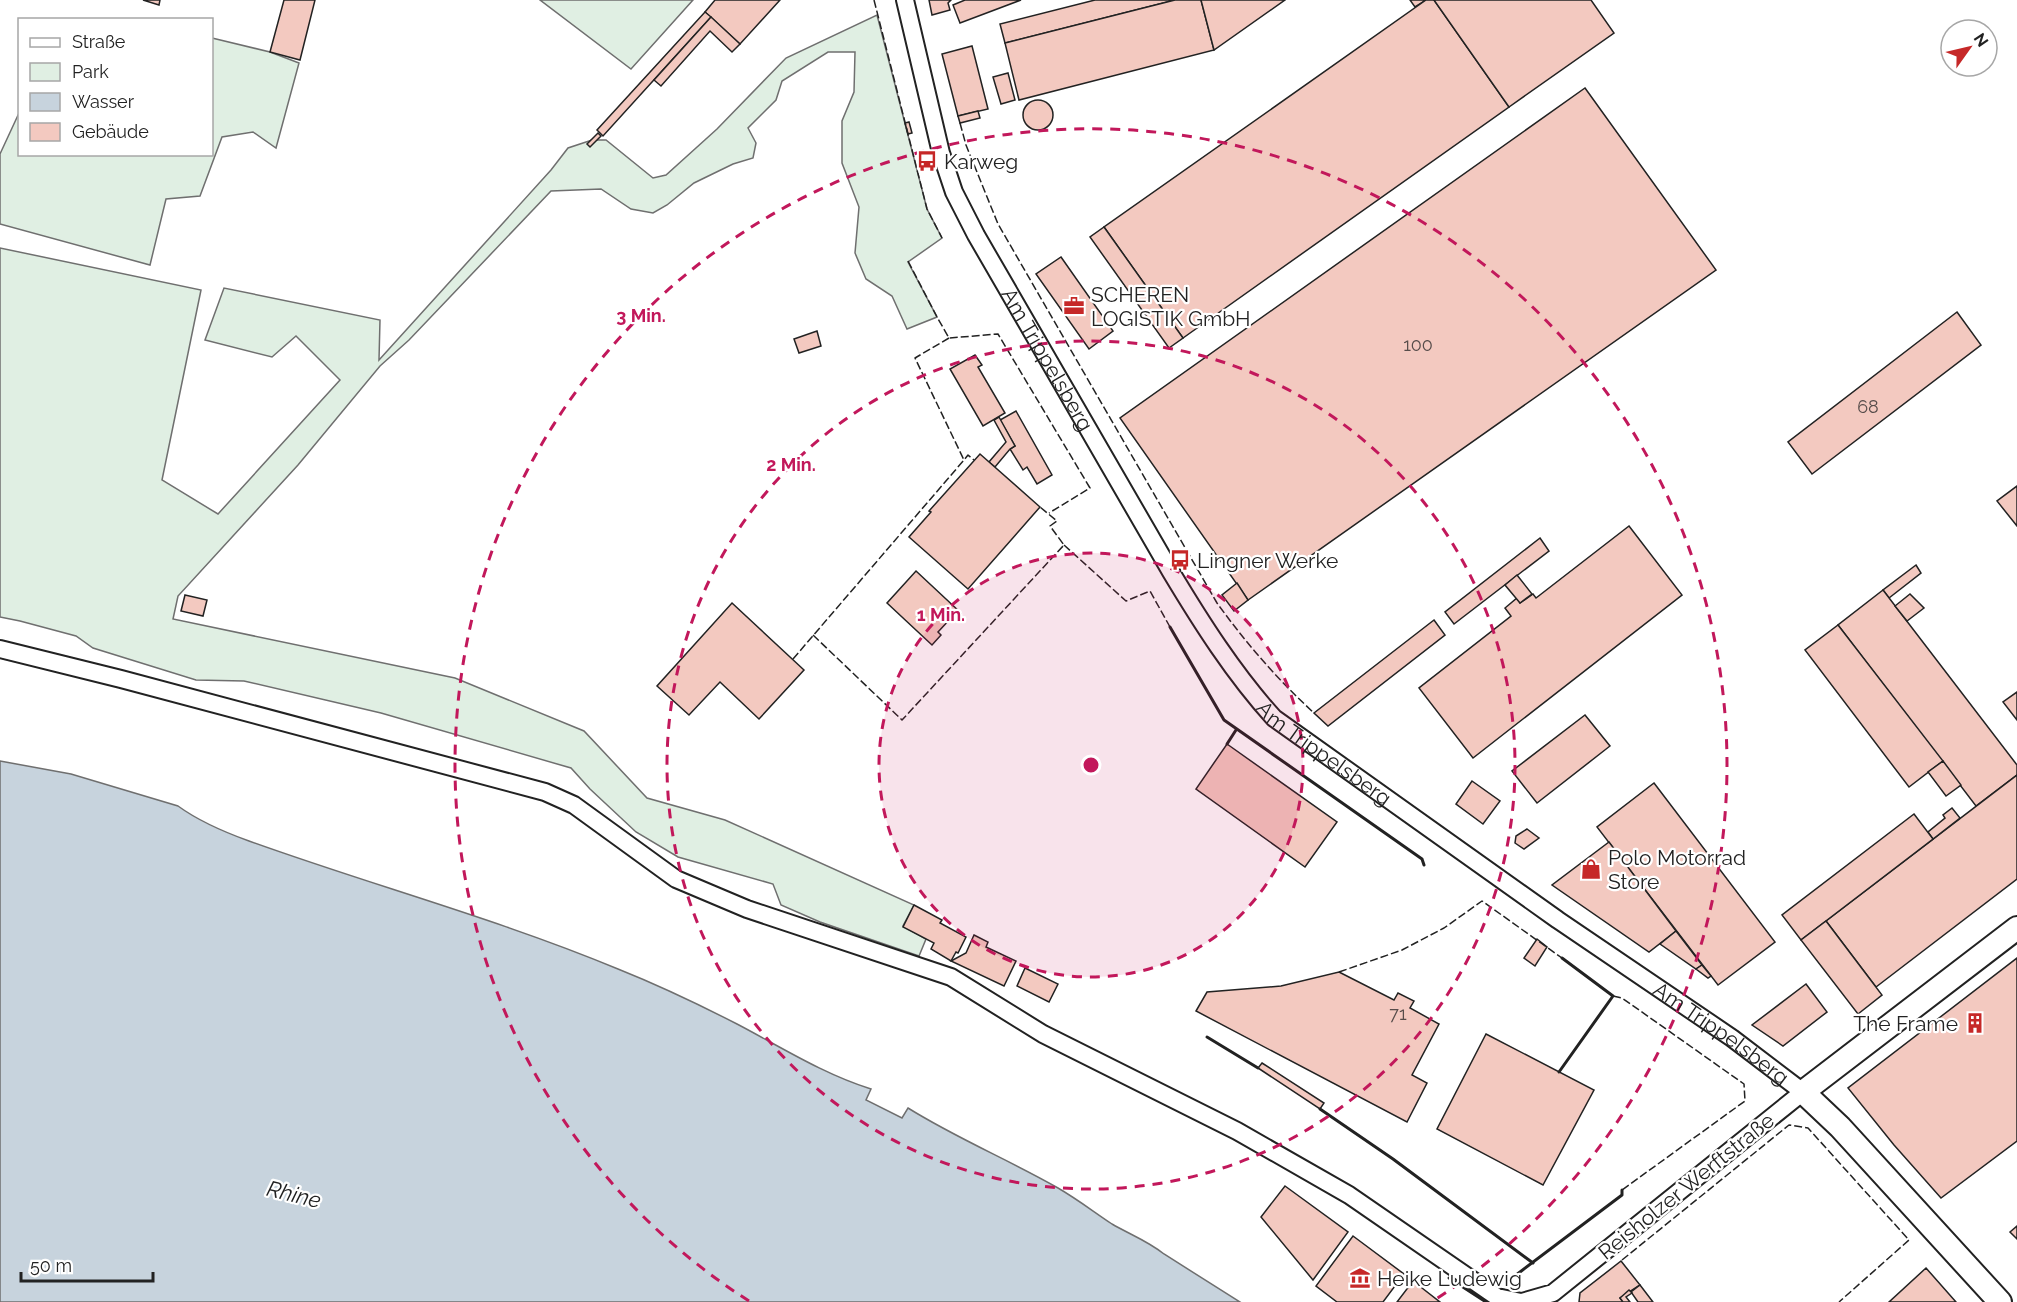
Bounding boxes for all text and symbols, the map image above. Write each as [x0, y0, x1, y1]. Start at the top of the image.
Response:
legend [18, 18, 213, 156]
north arrow [1939, 18, 1999, 78]
text: N [1970, 30, 1992, 50]
text: Straße [72, 31, 126, 52]
text: Park [72, 61, 109, 82]
text: Wasser [72, 91, 135, 112]
text: Gebäude [72, 121, 149, 142]
bus stop icon: Karweg [915, 149, 939, 173]
place label: Karweg [944, 149, 1018, 174]
place label: SCHEREN LOGISTIK GmbH [1091, 282, 1251, 331]
street label: Am Trippelsberg [997, 283, 1099, 435]
office icon: SCHEREN LOGISTIK GmbH [1062, 294, 1086, 318]
text: 3 Min. [616, 305, 666, 326]
house number: 100 [1403, 334, 1433, 355]
house number: 68 [1857, 396, 1879, 417]
text: 2 Min. [766, 454, 816, 475]
bus stop icon: Lingner Werke [1168, 548, 1192, 572]
place label: Lingner Werke [1197, 548, 1338, 573]
text: 1 Min. [917, 604, 965, 625]
street label: Am Trippelsberg [1252, 695, 1397, 810]
centre of rings [1081, 755, 1101, 775]
place label: Polo Motorrad Store [1608, 845, 1746, 894]
shop icon: Polo Motorrad Store [1579, 857, 1603, 881]
street label: Am Trippelsberg [1649, 976, 1794, 1090]
house number: 71 [1389, 1003, 1407, 1024]
place label: The Frame [1853, 1011, 1958, 1036]
building icon: The Frame [1963, 1011, 1987, 1035]
street label: Reisholzer Werftstraße [1593, 1107, 1779, 1265]
water label: Rhine [264, 1175, 324, 1213]
scale bar [21, 1245, 153, 1283]
text: 50 m [30, 1255, 72, 1276]
museum icon: Heike Ludewig [1348, 1266, 1372, 1290]
place label: Heike Ludewig [1377, 1266, 1522, 1291]

